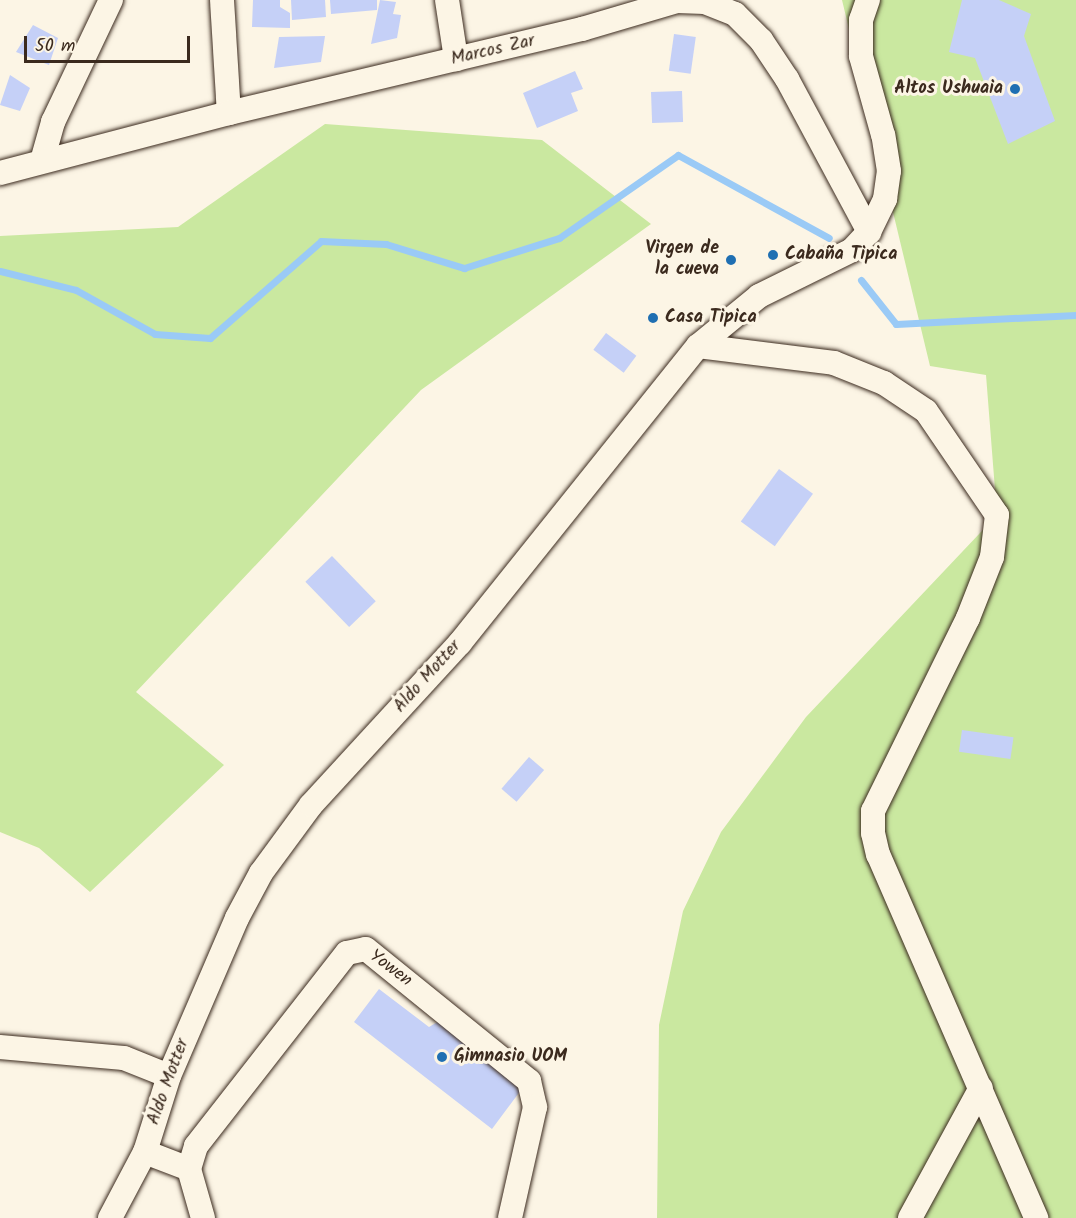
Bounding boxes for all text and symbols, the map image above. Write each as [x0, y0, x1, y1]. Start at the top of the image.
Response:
scale bar [27, 24, 194, 62]
street label: Marcos Zar [449, 31, 537, 71]
text: 50 m [35, 32, 75, 61]
place label: Altos Ushuaia [894, 78, 1003, 100]
marker: Altos Ushuaia [1008, 82, 1022, 96]
place label: Virgen de la cueva [645, 239, 719, 282]
place label: Cabaña Tipica [785, 244, 898, 266]
marker: Cabaña Tipica [766, 248, 780, 262]
marker: Virgen de la cueva [724, 253, 738, 267]
place label: Casa Tipica [665, 307, 757, 329]
marker: Casa Tipica [646, 311, 660, 325]
street label: Aldo Motter [390, 636, 466, 718]
street label: Yowen [364, 946, 416, 992]
street label: Aldo Motter [143, 1036, 195, 1128]
place label: Gimnasio UOM [454, 1046, 567, 1068]
marker: Gimnasio UOM [435, 1050, 449, 1064]

